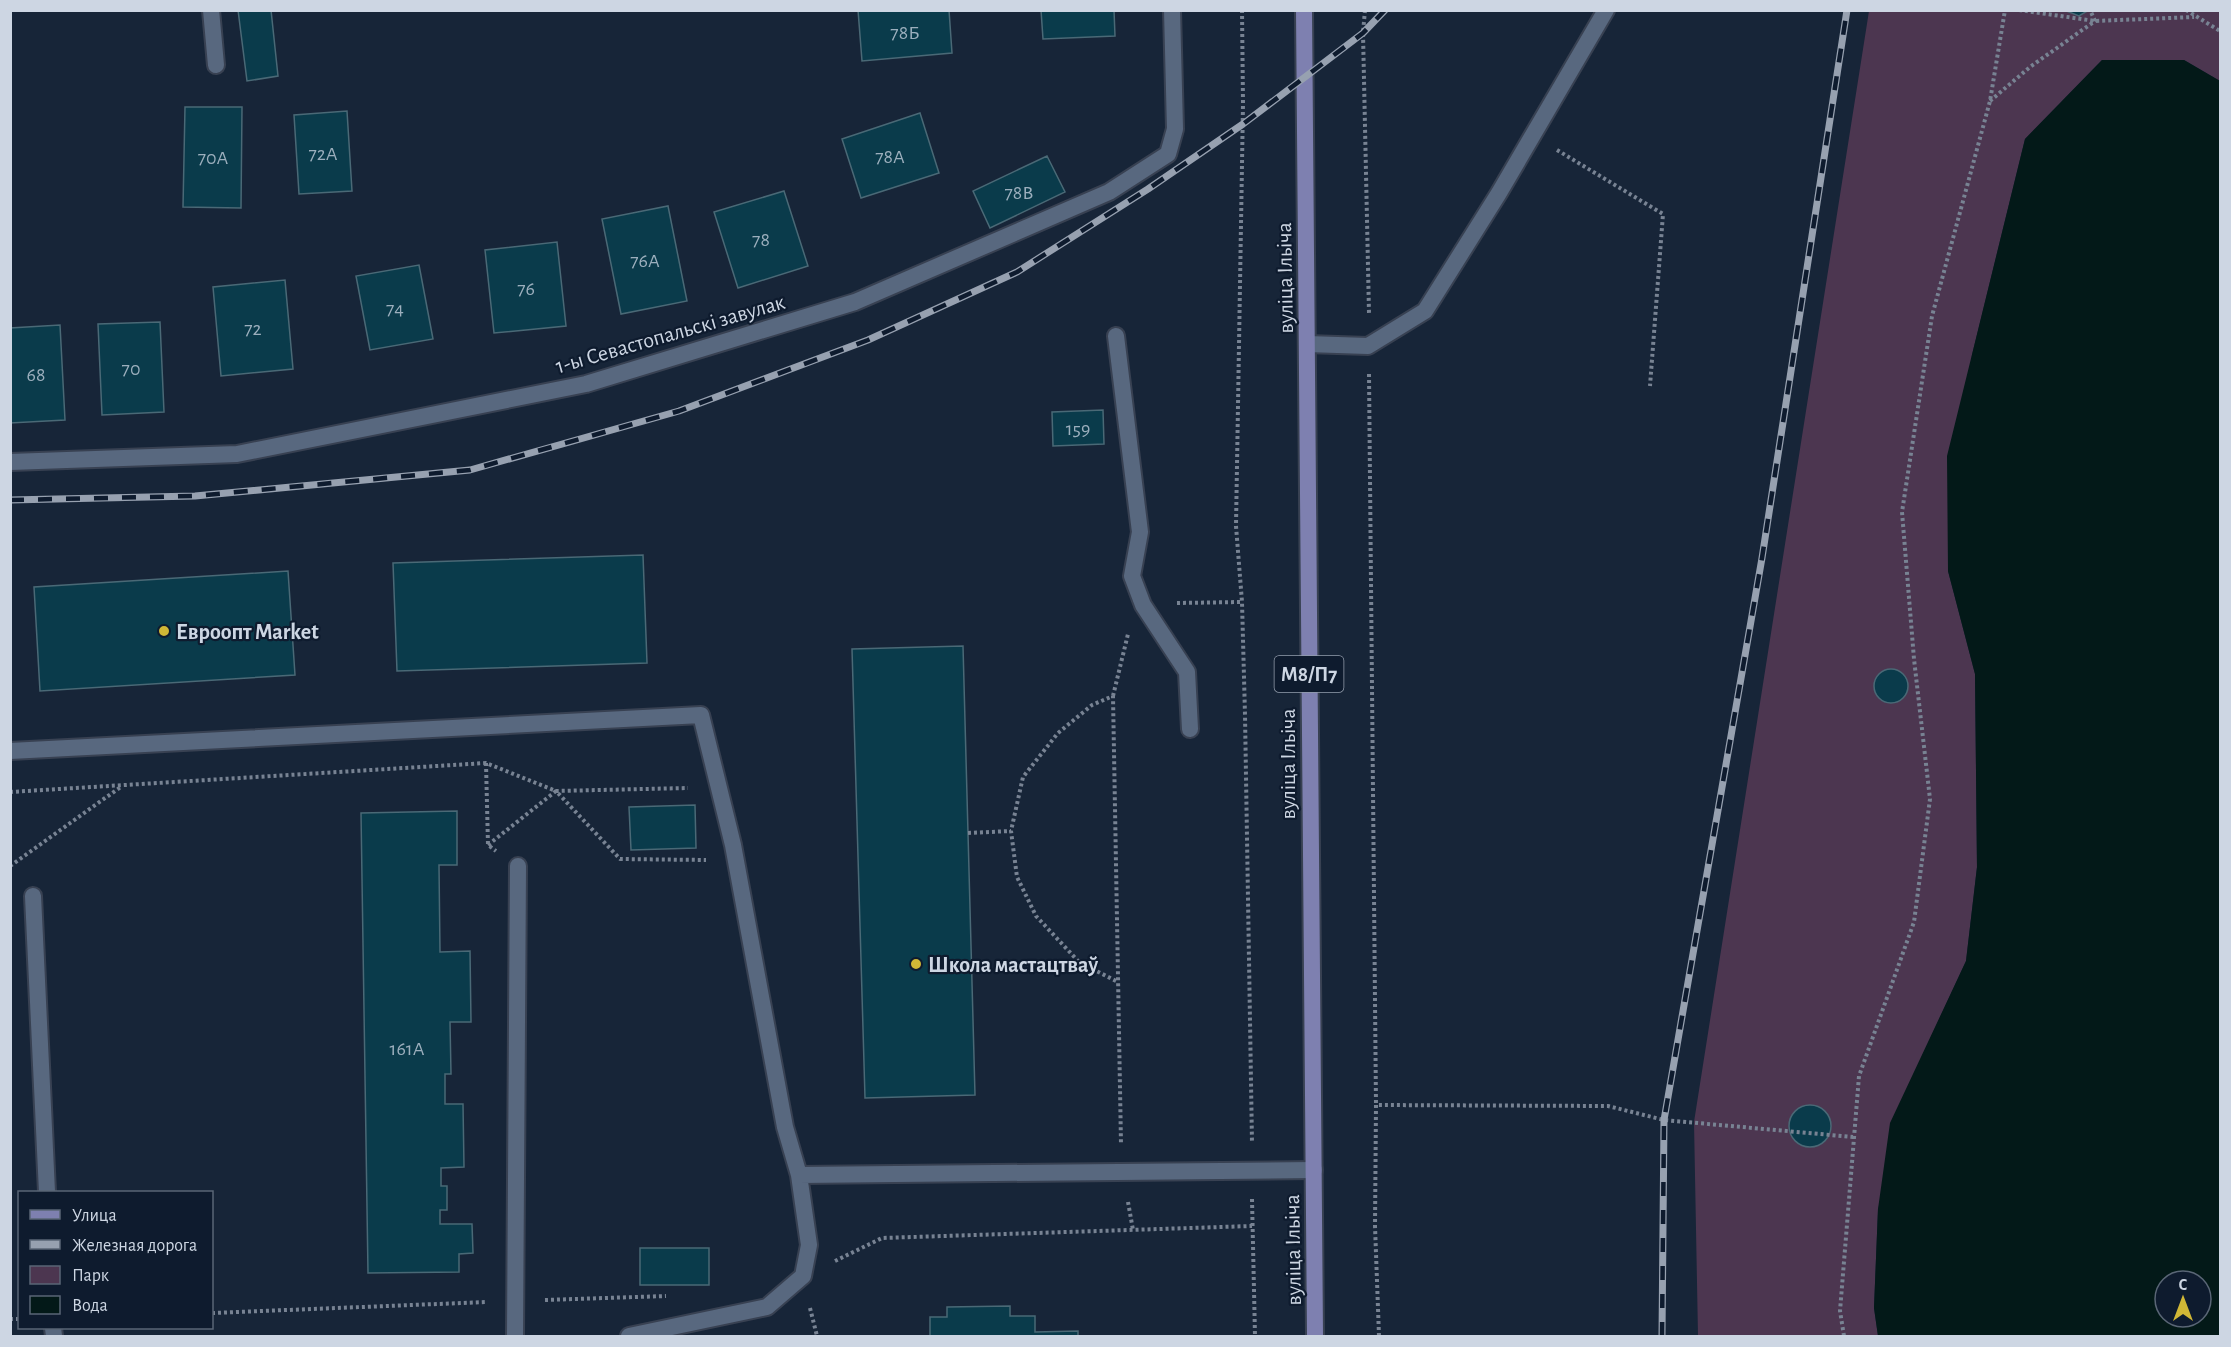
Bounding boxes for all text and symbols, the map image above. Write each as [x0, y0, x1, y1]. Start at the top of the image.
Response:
house number: 78Б [890, 23, 920, 43]
house number: 72А [308, 144, 338, 164]
house number: 78А [875, 147, 905, 167]
house number: 70А [198, 148, 229, 168]
house number: 78В [1004, 183, 1034, 203]
street label: вуліца Ільіча [1273, 222, 1297, 334]
house number: 78 [752, 230, 770, 250]
house number: 76А [630, 251, 660, 271]
house number: 76 [517, 279, 535, 299]
street label: 1-ы Севастопальскі завулак [553, 291, 787, 377]
house number: 74 [386, 299, 404, 319]
house number: 72 [244, 319, 262, 339]
house number: 70 [122, 359, 140, 379]
house number: 68 [27, 365, 45, 385]
house number: 159 [1066, 419, 1090, 439]
place label: Евроопт Market [176, 621, 319, 643]
marker: Евроопт Market [157, 624, 171, 638]
road number: М8/П7 [1274, 656, 1344, 692]
street label: вуліца Ільіча [1277, 708, 1299, 820]
place label: Школа мастацтваў [928, 954, 1098, 977]
marker: Школа мастацтваў [909, 957, 923, 971]
house number: 161А [390, 1039, 425, 1059]
legend [18, 1191, 213, 1329]
street label: вуліца Ільіча [1281, 1194, 1305, 1306]
text: Улица [72, 1207, 117, 1225]
text: Железная дорога [72, 1237, 197, 1255]
text: Парк [72, 1267, 110, 1285]
north arrow [2153, 1269, 2213, 1329]
text: С [2179, 1277, 2188, 1293]
text: Вода [72, 1297, 108, 1315]

